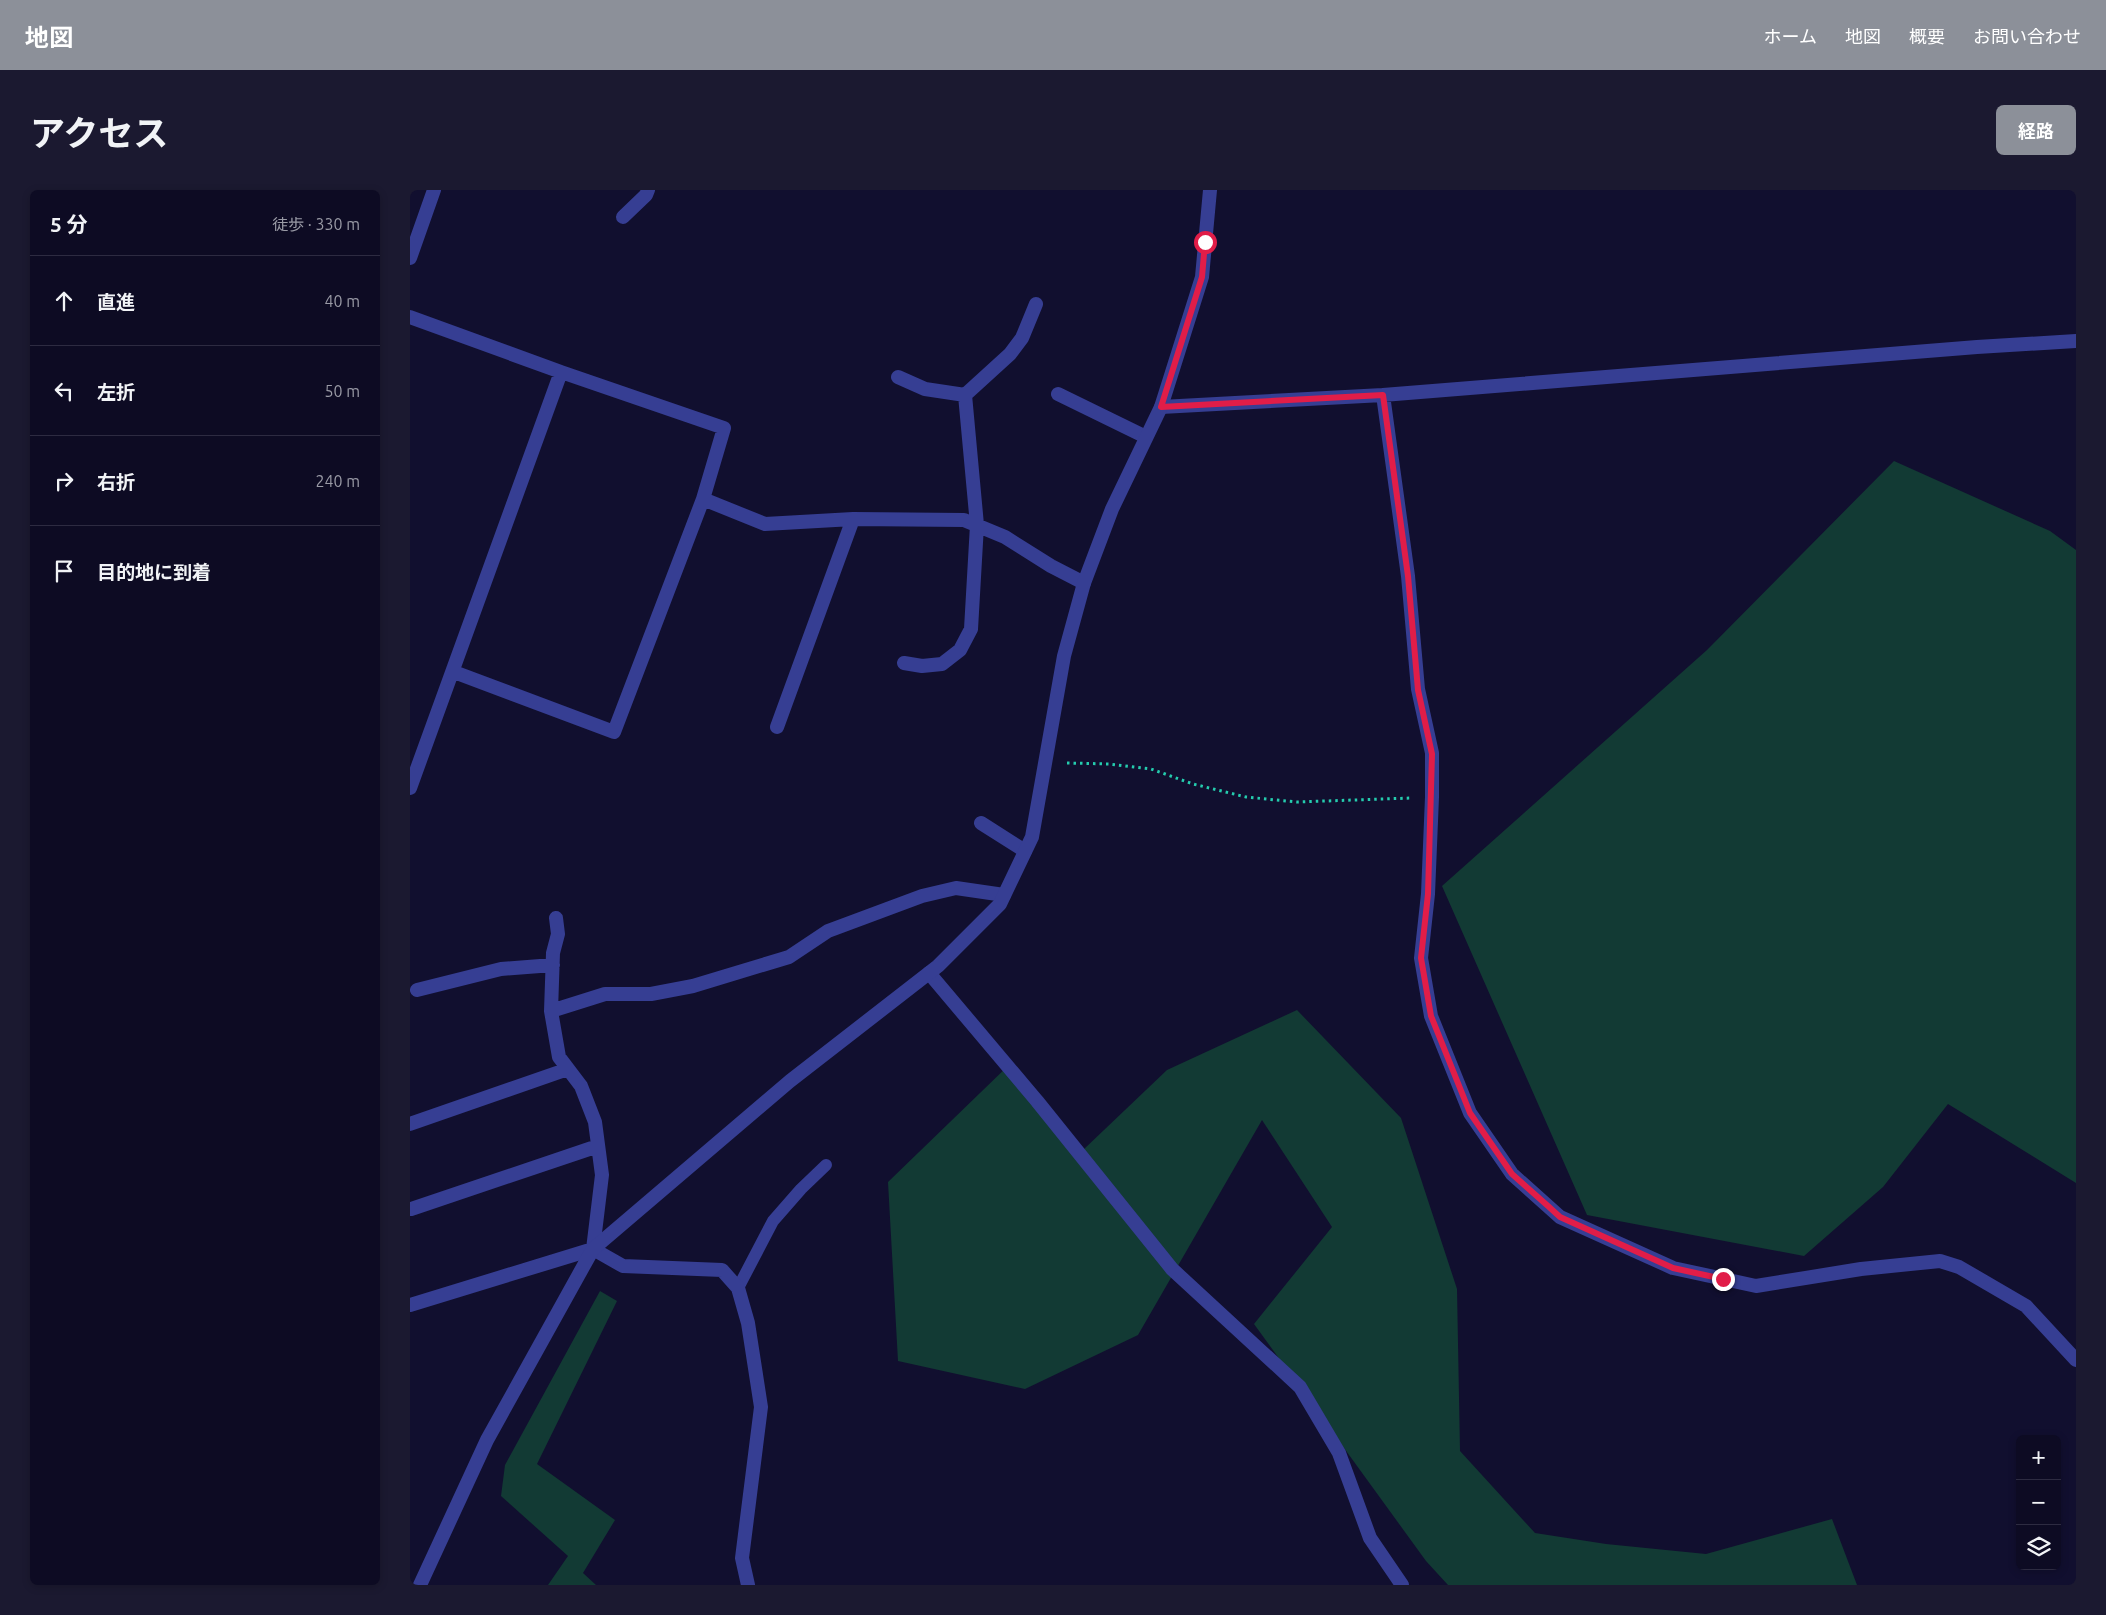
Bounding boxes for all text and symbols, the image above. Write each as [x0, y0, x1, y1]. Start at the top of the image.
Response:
text: 地図 [25, 24, 73, 51]
text: ホーム [1764, 26, 1817, 46]
text: 地図 [1845, 26, 1881, 46]
text: 概要 [1909, 26, 1945, 46]
text: お問い合わせ [1973, 26, 2081, 46]
button: 経路 [1996, 105, 2076, 155]
text: アクセス [30, 113, 168, 153]
text: 5 分 [50, 212, 88, 236]
text: 徒歩 · 330 m [272, 215, 360, 233]
route start [1194, 231, 1217, 254]
icon: ahead [50, 287, 78, 315]
text: 直進 [97, 291, 135, 313]
text: 40 m [324, 292, 360, 310]
icon: left [50, 377, 78, 405]
text: 左折 [97, 381, 135, 403]
text: 50 m [324, 382, 360, 400]
icon: right [50, 467, 78, 495]
text: 右折 [97, 471, 135, 493]
text: 240 m [315, 472, 360, 490]
icon: arrive [50, 557, 78, 585]
text: 目的地に到着 [97, 561, 211, 583]
route end [1712, 1268, 1735, 1291]
map controls [2016, 1435, 2061, 1570]
button: + [2016, 1435, 2061, 1480]
button: − [2016, 1480, 2061, 1525]
button: layers [2016, 1525, 2061, 1570]

